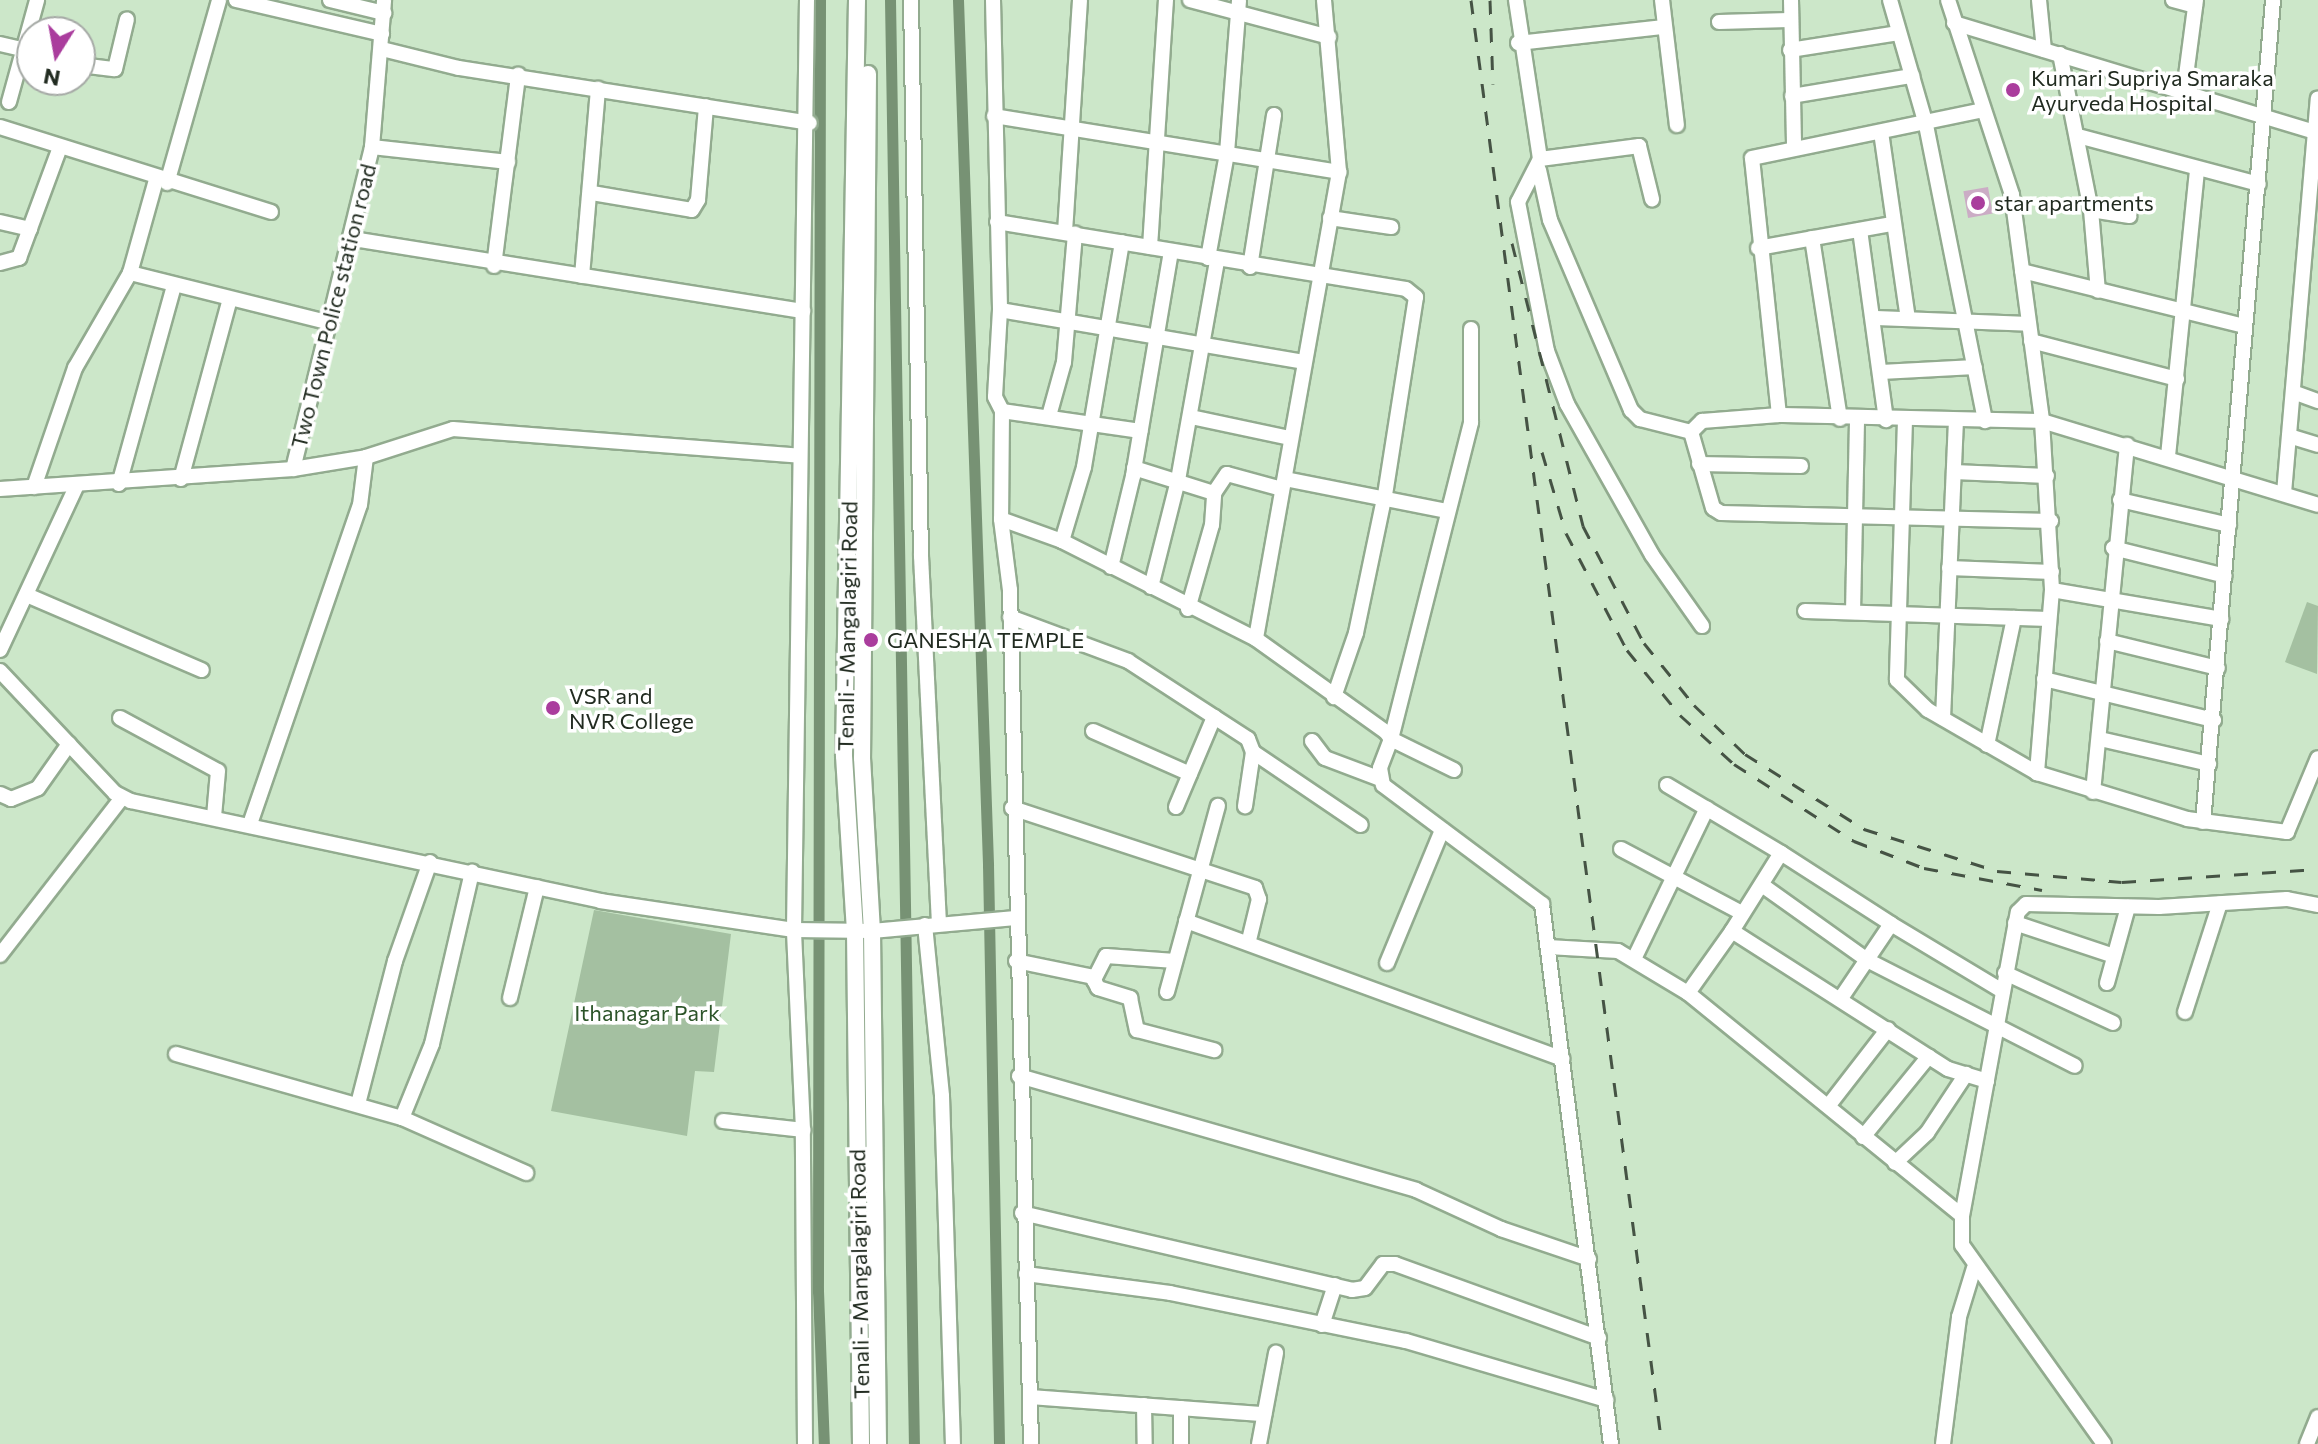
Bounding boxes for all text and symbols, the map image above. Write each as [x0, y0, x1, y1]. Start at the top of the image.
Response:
north arrow [16, 16, 96, 96]
text: N [41, 63, 62, 93]
place label: Kumari Supriya Smaraka Ayurveda Hospital [2031, 64, 2274, 116]
marker: Kumari Supriya Smaraka Ayurveda Hospital [2002, 79, 2024, 101]
street label: Two Town Police station road [285, 161, 381, 451]
place label: star apartments [1994, 190, 2154, 216]
marker: star apartments [1969, 194, 1987, 212]
street label: Tenali - Mangalagiri Road [832, 501, 862, 751]
place label: GANESHA TEMPLE [887, 627, 1084, 653]
marker: GANESHA TEMPLE [862, 631, 880, 649]
place label: VSR and NVR College [569, 682, 694, 734]
marker: VSR and NVR College [544, 699, 562, 717]
park label: Ithanagar Park [574, 1000, 720, 1026]
street label: Tenali - Mangalagiri Road [844, 1149, 874, 1399]

